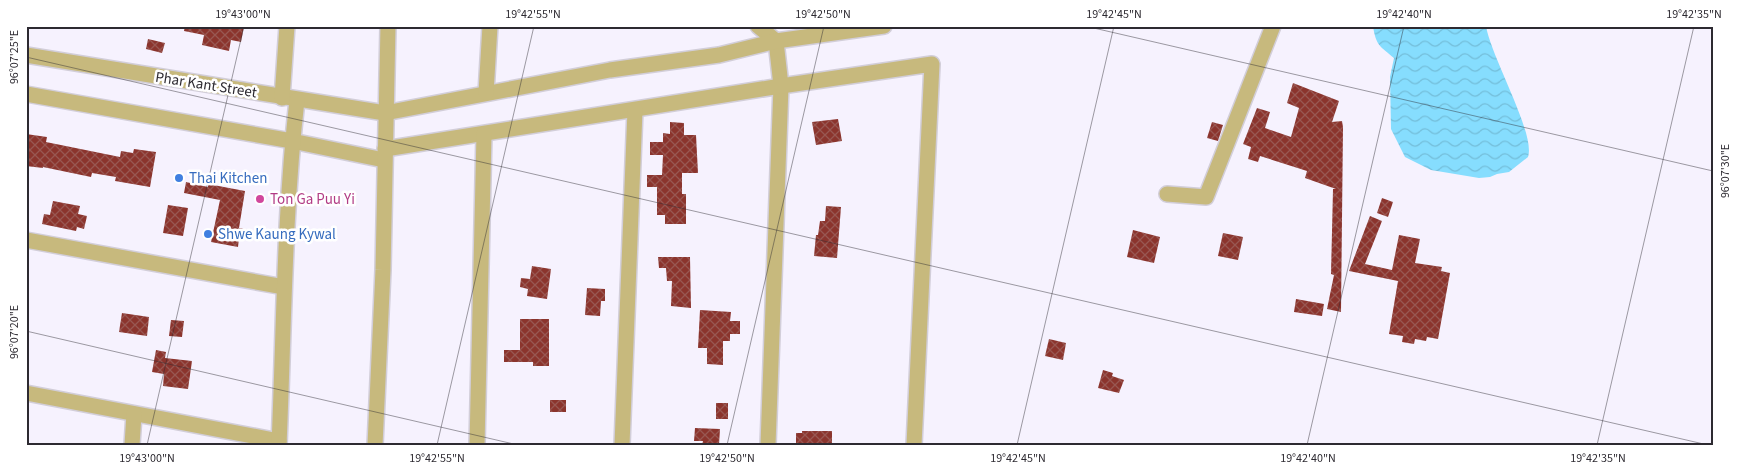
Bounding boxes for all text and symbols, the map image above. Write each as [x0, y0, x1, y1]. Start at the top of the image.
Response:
text: 19°43'00"N [215, 6, 271, 23]
text: 19°42'55"N [505, 6, 561, 23]
text: 19°42'50"N [795, 6, 851, 23]
text: 19°42'45"N [1086, 6, 1142, 23]
text: 19°42'40"N [1376, 6, 1432, 23]
text: 19°42'35"N [1666, 6, 1722, 23]
text: 96°07'25"E [6, 30, 23, 84]
street label: Phar Kant Street [154, 67, 258, 103]
text: 96°07'30"E [1717, 144, 1734, 198]
place label: Thai Kitchen [189, 168, 267, 189]
marker: Thai Kitchen [173, 172, 185, 184]
place label: Ton Ga Puu Yi [270, 189, 355, 210]
marker: Ton Ga Puu Yi [254, 193, 266, 205]
place label: Shwe Kaung Kywal [218, 224, 336, 245]
marker: Shwe Kaung Kywal [202, 228, 214, 240]
text: 96°07'20"E [6, 305, 23, 359]
text: 19°43'00"N [119, 450, 175, 467]
text: 19°42'55"N [409, 450, 465, 467]
text: 19°42'50"N [699, 450, 755, 467]
text: 19°42'45"N [990, 450, 1046, 467]
text: 19°42'40"N [1280, 450, 1336, 467]
text: 19°42'35"N [1570, 450, 1626, 467]

